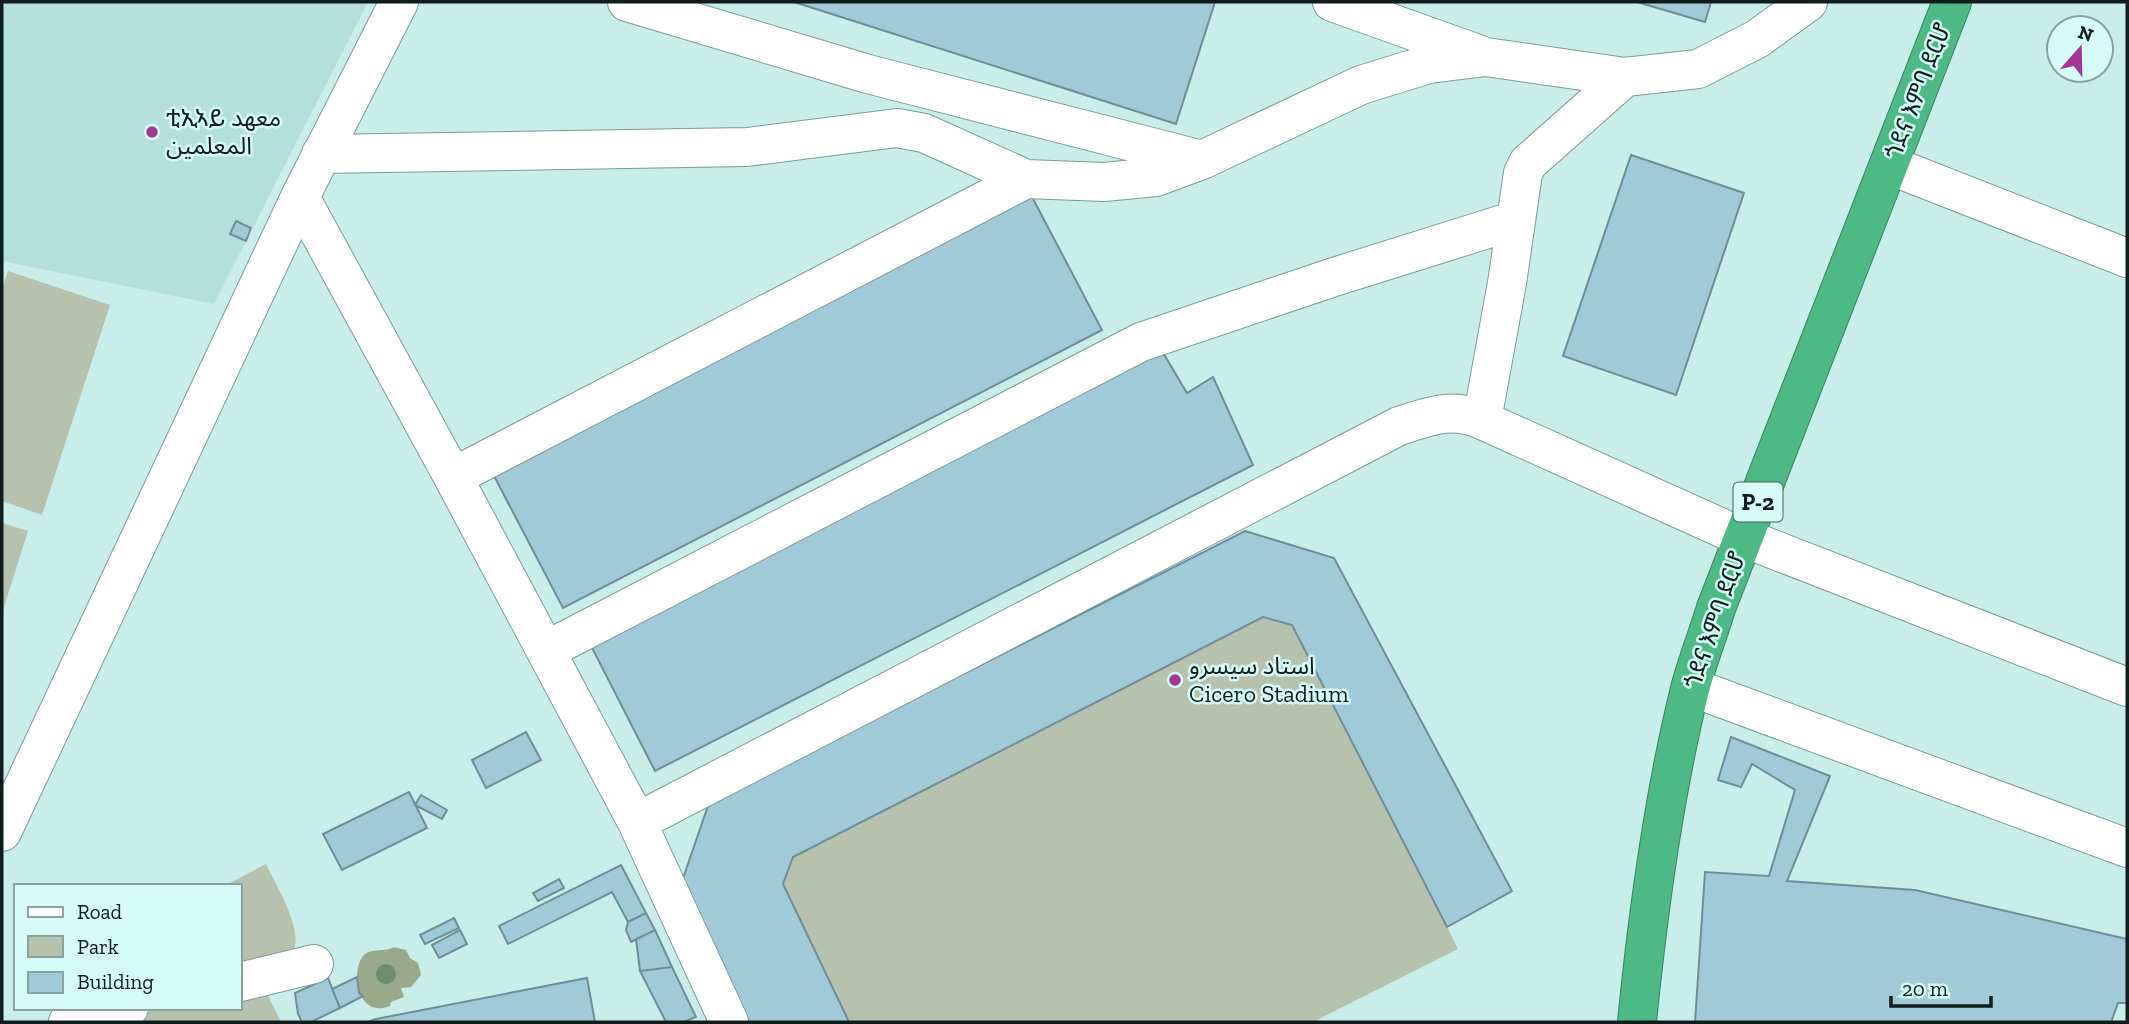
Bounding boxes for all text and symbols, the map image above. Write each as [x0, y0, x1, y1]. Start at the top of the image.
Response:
north arrow [2045, 14, 2115, 84]
street label: ጎደና እምባ ደርሆ [1878, 18, 1957, 163]
text: N [2075, 20, 2096, 47]
place label: ቲኢኣይ معهد المعلمين [166, 103, 281, 160]
marker: ቲኢኣይ معهد المعلمين [144, 124, 160, 140]
road number: P-2 [1734, 482, 1782, 522]
street label: ጎደና እምባ ደርሆ [1678, 547, 1752, 692]
place label: استاد سيسرو Cicero Stadium [1189, 651, 1349, 708]
marker: استاد سيسرو Cicero Stadium [1167, 672, 1183, 688]
legend [14, 884, 242, 1010]
text: Road [77, 899, 123, 924]
text: Park [77, 934, 119, 959]
scale bar [1891, 964, 1991, 1008]
text: Building [77, 969, 154, 994]
text: 20 m [1902, 976, 1948, 1001]

